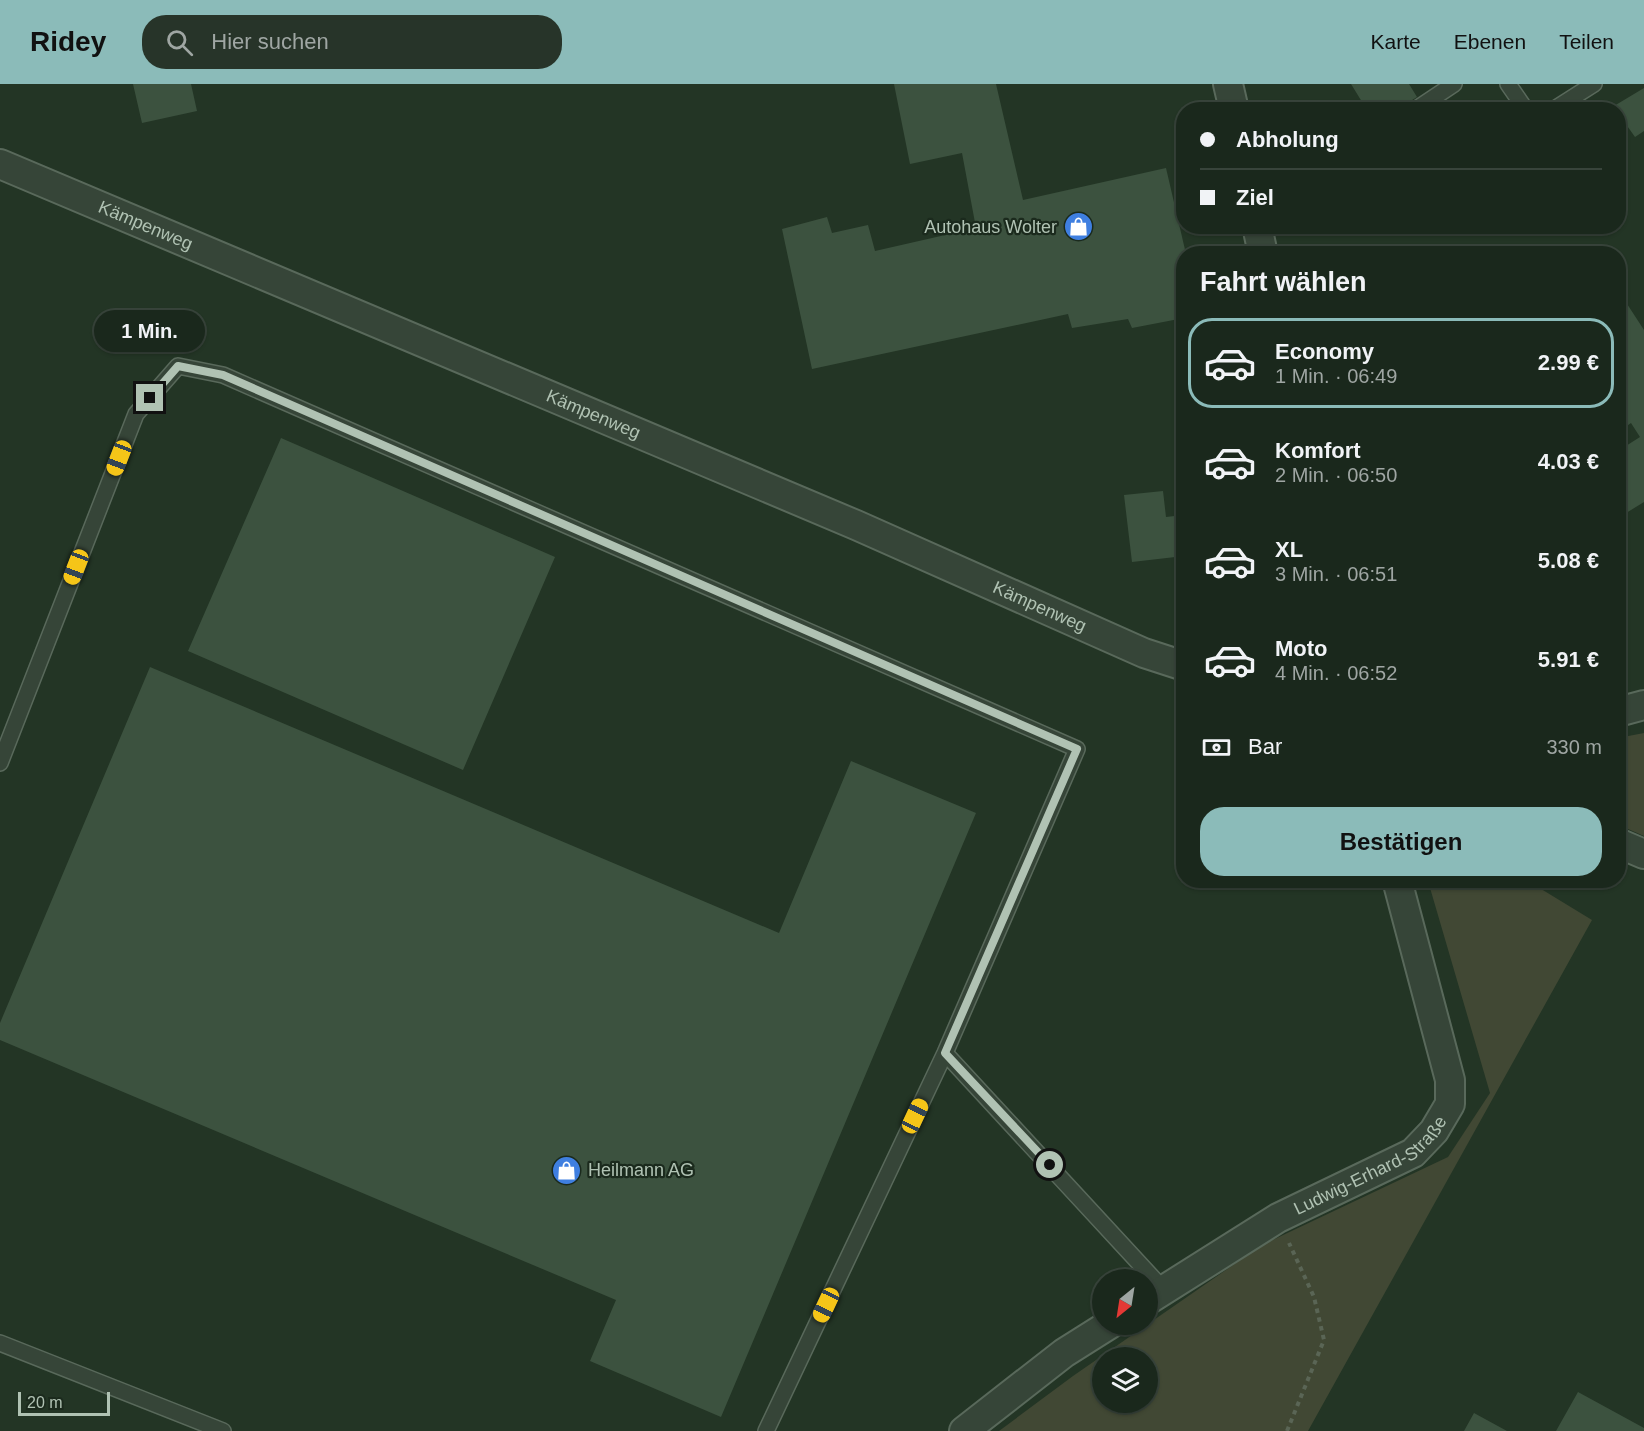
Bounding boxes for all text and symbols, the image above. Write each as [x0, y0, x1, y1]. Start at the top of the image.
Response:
search box [142, 15, 562, 69]
text: Ridey [30, 26, 106, 57]
icon: search [163, 26, 196, 59]
text: Hier suchen [211, 29, 329, 54]
text: Karte [1371, 30, 1421, 53]
text: Ebenen [1454, 30, 1526, 53]
text: Teilen [1559, 30, 1614, 53]
text: Abholung [1236, 127, 1339, 152]
text: Ziel [1236, 185, 1274, 210]
street label: Kämpenweg [96, 197, 196, 254]
shop icon: Autohaus Wolter [1062, 211, 1094, 243]
place label: Autohaus Wolter [924, 217, 1057, 237]
text: Fahrt wählen [1200, 267, 1367, 297]
callout: 1 Min. [94, 311, 206, 353]
text: 1 Min. [121, 320, 178, 342]
icon: car [1203, 336, 1257, 390]
text: Economy [1275, 339, 1374, 364]
text: 2.99 € [1538, 350, 1599, 375]
text: 1 Min. · 06:49 [1275, 365, 1397, 387]
route end [136, 384, 163, 411]
street label: Kämpenweg [543, 386, 643, 443]
icon: car [1203, 435, 1257, 489]
car [104, 438, 134, 478]
text: Komfort [1275, 438, 1361, 463]
text: 4.03 € [1538, 449, 1599, 474]
text: 2 Min. · 06:50 [1275, 464, 1397, 486]
icon: car [1203, 534, 1257, 588]
text: XL [1275, 537, 1303, 562]
car [61, 547, 91, 587]
text: 5.08 € [1538, 548, 1599, 573]
text: 3 Min. · 06:51 [1275, 563, 1397, 585]
street label: Kämpenweg [990, 577, 1089, 636]
icon: car [1203, 633, 1257, 687]
text: Moto [1275, 636, 1328, 661]
text: 5.91 € [1538, 647, 1599, 672]
text: 4 Min. · 06:52 [1275, 662, 1397, 684]
icon: cash [1200, 731, 1233, 764]
text: Bar [1248, 734, 1282, 759]
text: 330 m [1546, 736, 1602, 758]
button: Bestätigen [1200, 807, 1602, 876]
car [899, 1096, 931, 1136]
street label: Ludwig-Erhard-Straße [1291, 1112, 1451, 1219]
route start [1036, 1151, 1063, 1178]
shop icon: Heilmann AG [551, 1154, 583, 1186]
place label: Heilmann AG [588, 1160, 694, 1180]
north arrow [1092, 1269, 1158, 1335]
map controls [1092, 1269, 1158, 1413]
car [810, 1285, 842, 1325]
button: layers [1092, 1347, 1158, 1413]
scale bar [18, 1389, 110, 1416]
text: 20 m [27, 1394, 63, 1411]

